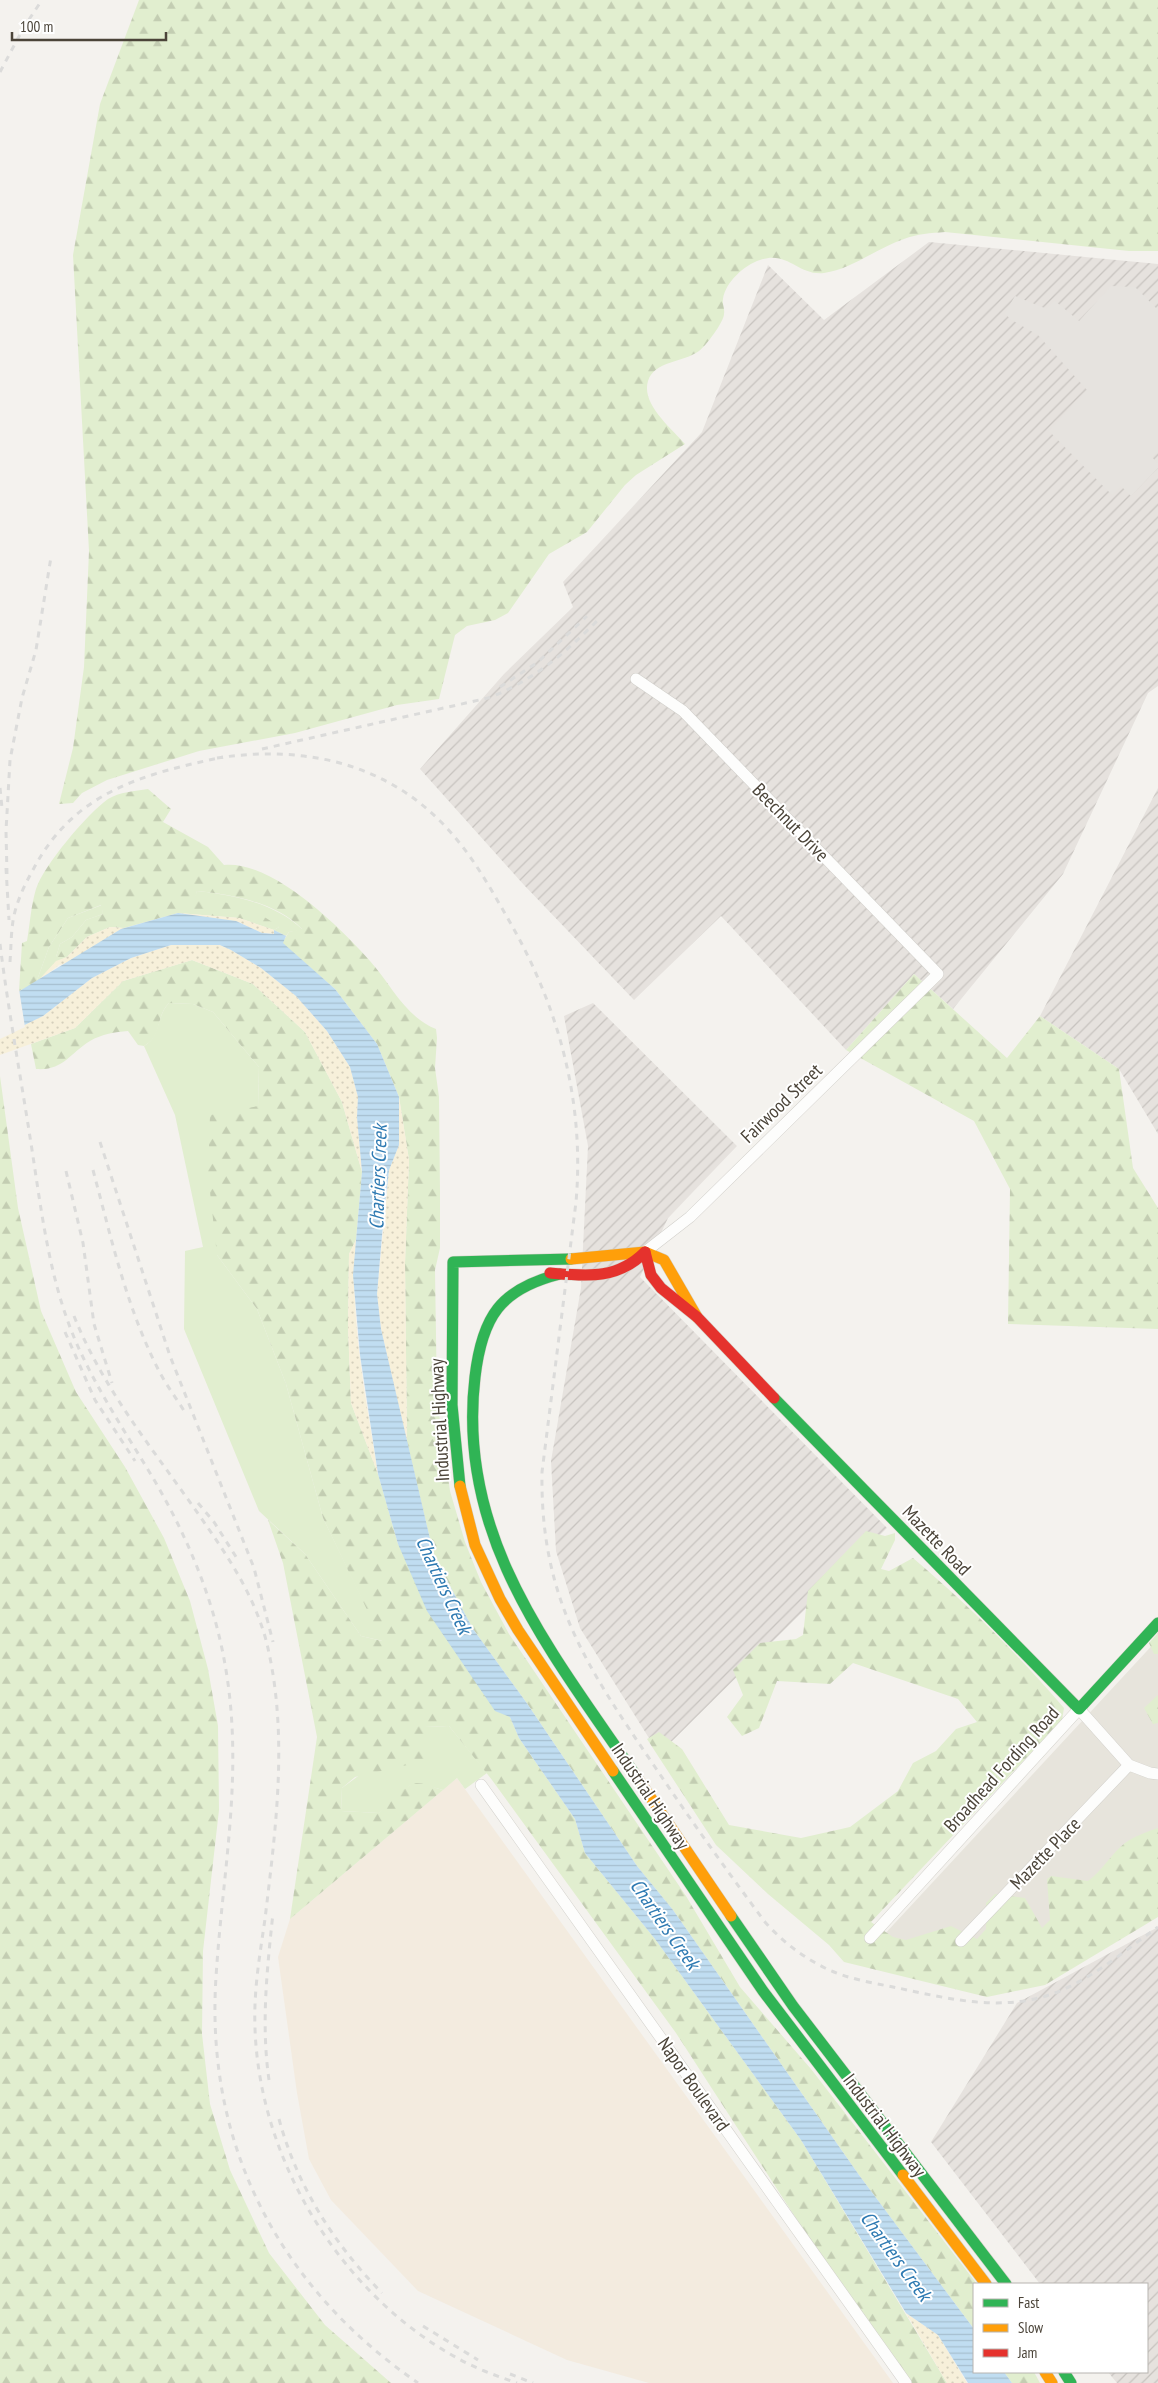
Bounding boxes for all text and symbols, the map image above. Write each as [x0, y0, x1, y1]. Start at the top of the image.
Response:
scale bar [12, 10, 166, 42]
text: 100 m [20, 17, 53, 36]
street label: Beechnut Drive [748, 778, 834, 866]
street label: Fairwood Street [735, 1058, 827, 1148]
water label: Chartiers Creek [363, 1122, 393, 1230]
street label: Industrial Highway [424, 1357, 454, 1482]
street label: Mazette Road [898, 1500, 976, 1580]
water label: Chartiers Creek [410, 1532, 479, 1640]
street label: Broadhead Fording Road [938, 1701, 1064, 1837]
street label: Industrial Highway [607, 1738, 696, 1854]
street label: Mazette Place [1005, 1812, 1085, 1894]
water label: Chartiers Creek [624, 1874, 707, 1976]
street label: Napor Boulevard [653, 2032, 735, 2136]
street label: Industrial Highway [838, 2069, 932, 2182]
water label: Chartiers Creek [855, 2206, 939, 2308]
legend [973, 2283, 1148, 2373]
text: Fast [1018, 2293, 1039, 2312]
text: Slow [1018, 2318, 1043, 2337]
text: Jam [1017, 2343, 1037, 2362]

